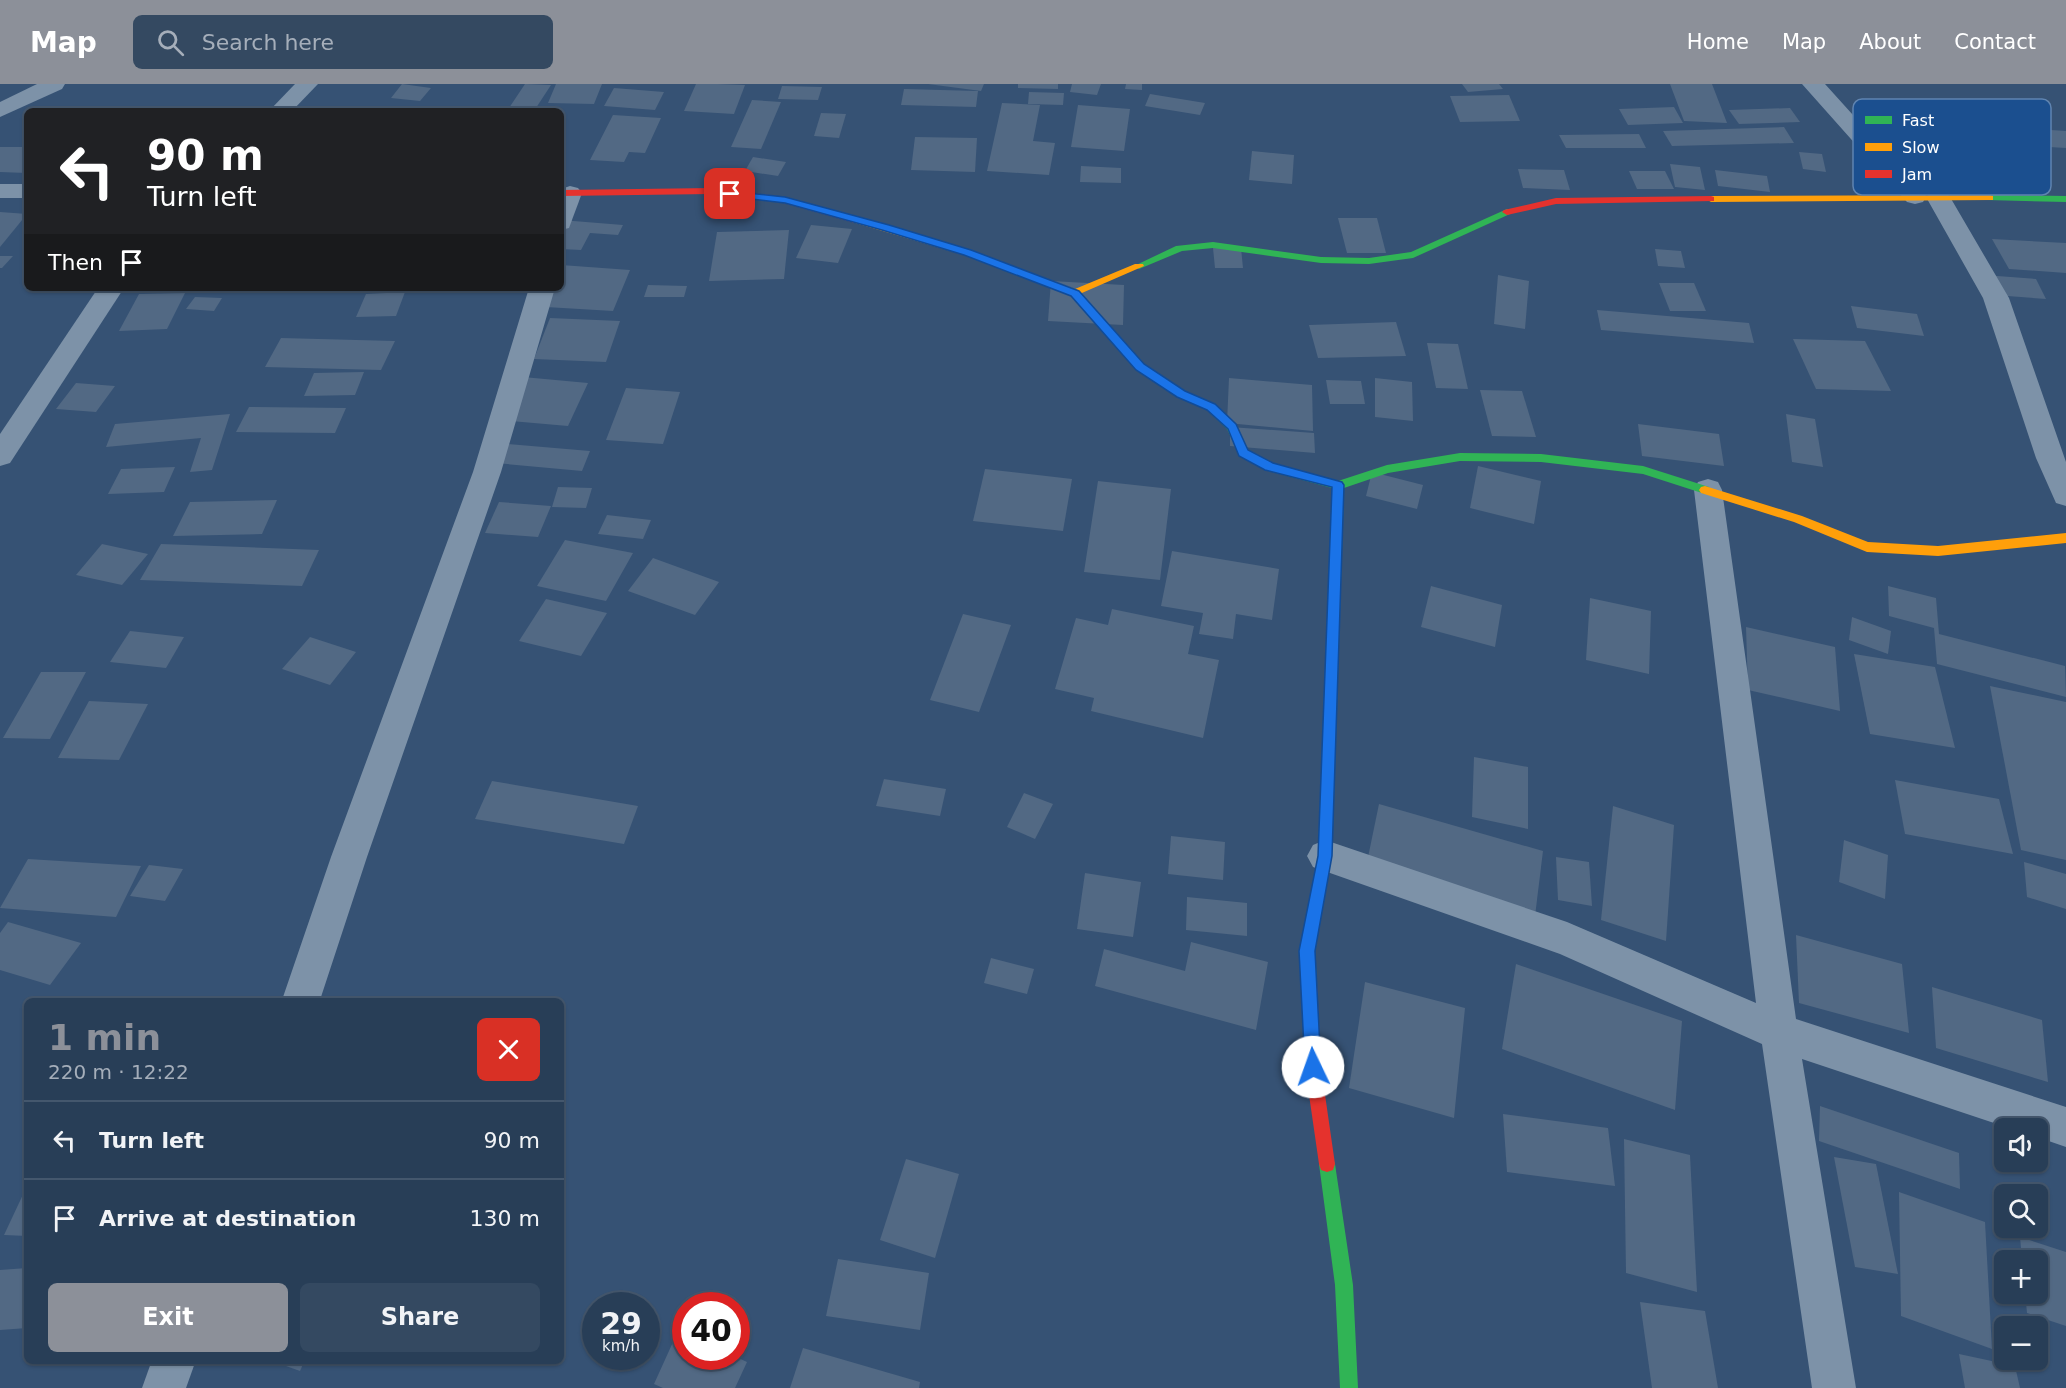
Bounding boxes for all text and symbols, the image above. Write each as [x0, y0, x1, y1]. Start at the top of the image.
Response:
search box [133, 15, 553, 69]
text: Map [30, 26, 97, 59]
icon: search [154, 26, 187, 59]
text: Search here [202, 30, 334, 55]
text: Home [1687, 30, 1749, 54]
text: Map [1782, 30, 1826, 54]
text: About [1859, 30, 1921, 54]
text: Contact [1954, 30, 2036, 54]
legend [1853, 99, 2051, 195]
text: Fast [1902, 111, 1934, 130]
text: 90 m [147, 131, 264, 180]
icon: left [48, 132, 126, 210]
text: Slow [1902, 138, 1939, 157]
text: Jam [1901, 165, 1932, 184]
pin [704, 168, 755, 219]
icon: arrive [713, 177, 746, 210]
text: Turn left [147, 181, 257, 212]
icon: arrive [115, 246, 148, 279]
text: Then [48, 250, 103, 275]
text: 1 min [48, 1017, 161, 1058]
button: close [477, 1018, 540, 1081]
position arrow [1281, 1035, 1345, 1099]
text: 220 m · 12:22 [48, 1060, 189, 1084]
map controls [1994, 1118, 2048, 1370]
button: sound [1994, 1118, 2048, 1172]
icon: left [48, 1124, 81, 1157]
text: Turn left [99, 1128, 204, 1153]
text: 90 m [484, 1128, 540, 1153]
button: search [1994, 1184, 2048, 1238]
icon: arrive [48, 1202, 81, 1235]
text: Arrive at destination [99, 1206, 356, 1231]
text: 130 m [470, 1206, 540, 1231]
button: + [1994, 1250, 2048, 1304]
button: Exit [48, 1283, 288, 1352]
button: Share [300, 1283, 540, 1352]
speed limit sign: 40 [672, 1292, 750, 1370]
text: 29 [600, 1306, 642, 1341]
button: − [1994, 1316, 2048, 1370]
text: km/h [602, 1337, 640, 1355]

